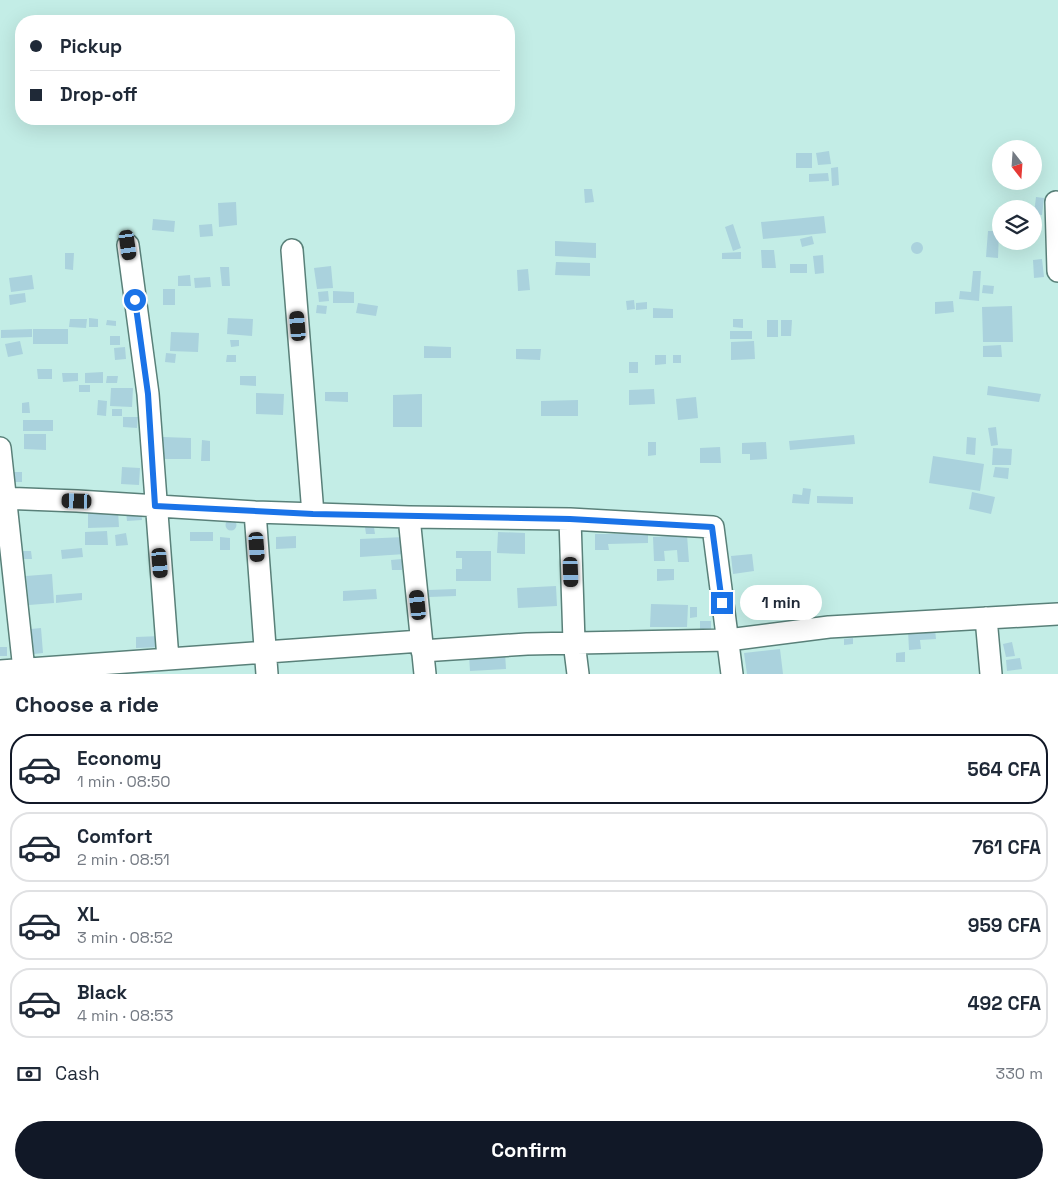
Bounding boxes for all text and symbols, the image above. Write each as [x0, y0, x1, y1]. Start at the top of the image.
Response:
text: Pickup [60, 34, 122, 59]
text: Drop-off [60, 82, 138, 107]
north arrow [992, 140, 1042, 190]
map controls [992, 140, 1042, 250]
button: layers [992, 200, 1042, 250]
car [118, 229, 137, 261]
route start [124, 289, 146, 311]
car [289, 310, 306, 342]
car [61, 493, 92, 509]
car [248, 532, 265, 562]
car [151, 547, 168, 579]
car [562, 557, 579, 587]
callout: 1 min [740, 586, 822, 620]
car [408, 589, 427, 621]
route end [711, 592, 733, 614]
text: 1 min [761, 592, 801, 613]
text: Choose a ride [15, 690, 159, 718]
text: Economy [77, 746, 161, 771]
icon: car [17, 747, 62, 792]
text: 564 CFA [967, 757, 1041, 782]
text: 1 min · 08:50 [77, 771, 171, 792]
text: Comfort [77, 824, 153, 849]
icon: car [17, 825, 62, 870]
text: 761 CFA [972, 835, 1041, 860]
text: 2 min · 08:51 [77, 849, 170, 870]
text: XL [77, 902, 100, 927]
icon: car [17, 903, 62, 948]
text: 959 CFA [968, 913, 1041, 938]
text: 3 min · 08:52 [77, 927, 173, 948]
text: Black [77, 980, 127, 1005]
icon: car [17, 981, 62, 1026]
text: 492 CFA [967, 991, 1041, 1016]
text: 4 min · 08:53 [77, 1005, 173, 1026]
icon: cash [15, 1060, 43, 1088]
text: Cash [55, 1061, 100, 1086]
text: 330 m [996, 1063, 1043, 1084]
button: Confirm [15, 1121, 1043, 1179]

